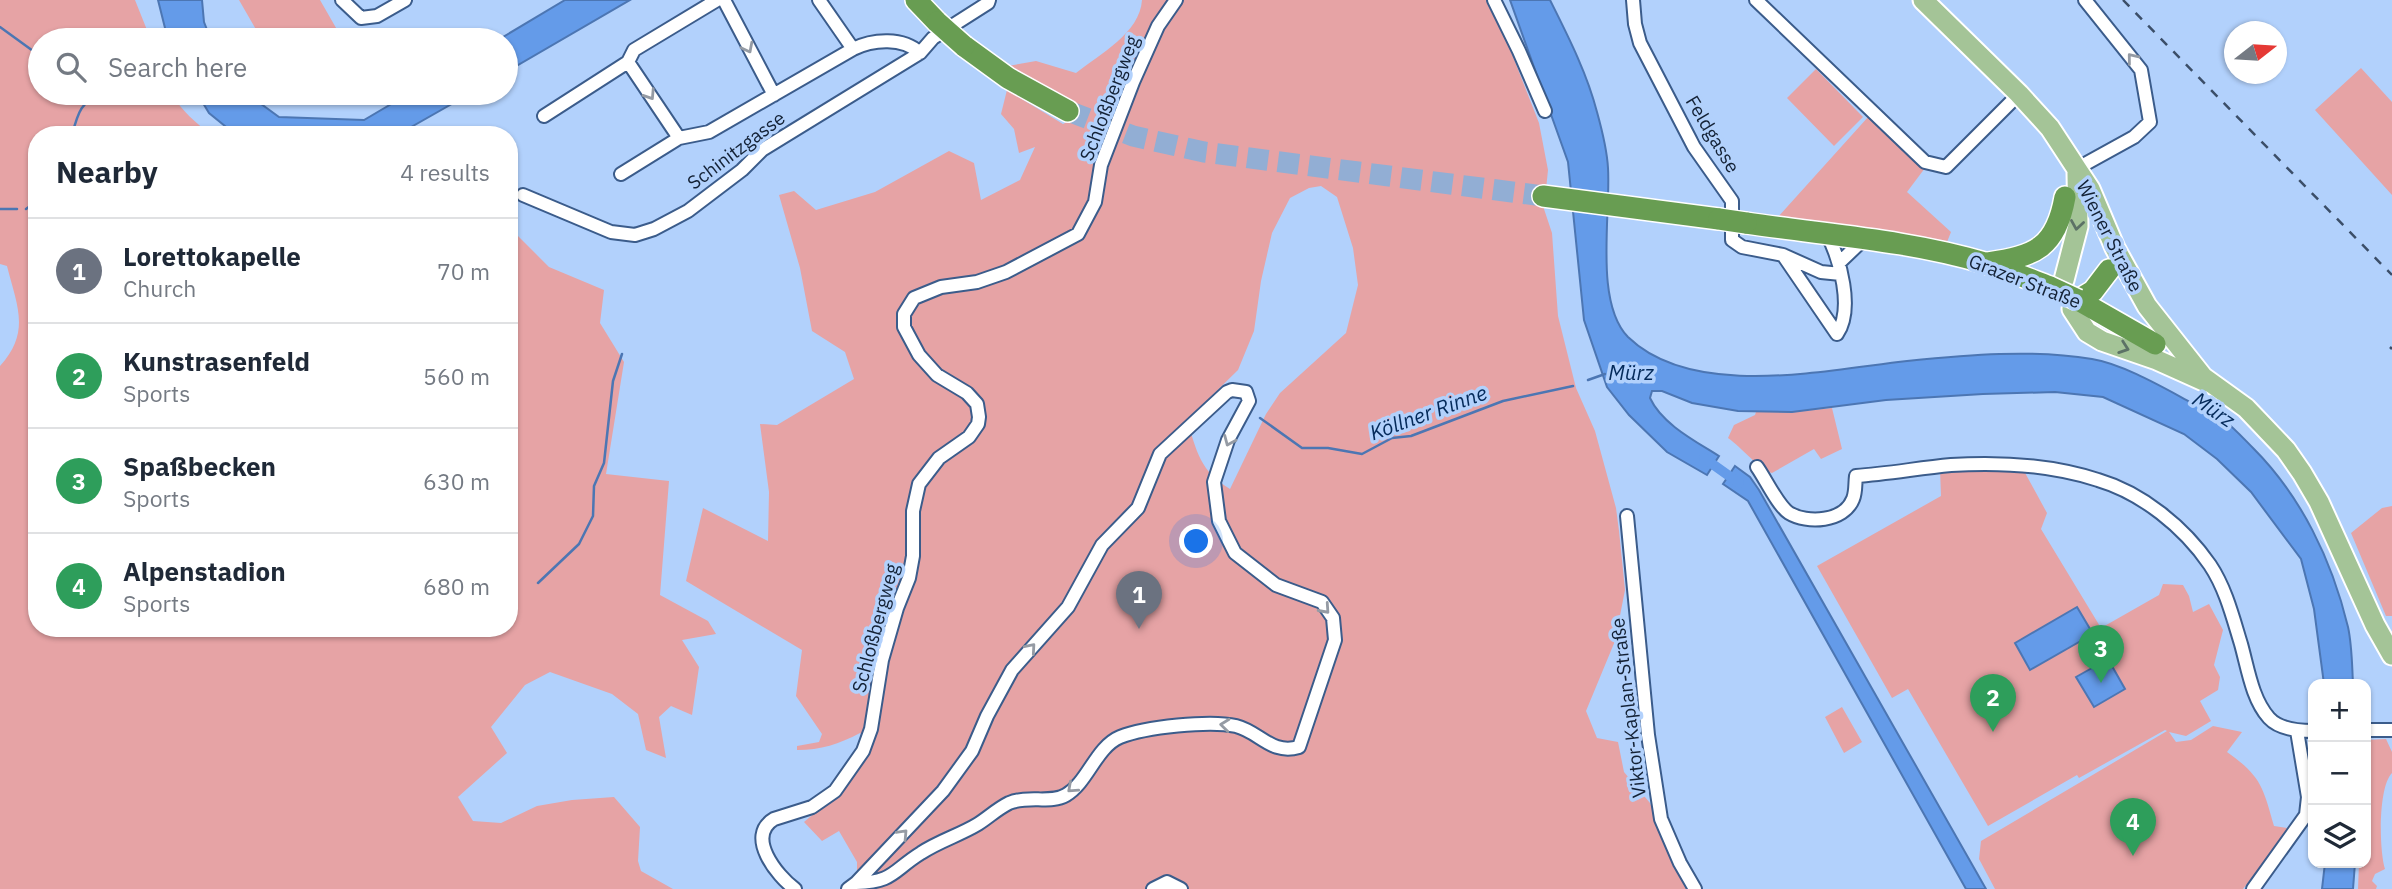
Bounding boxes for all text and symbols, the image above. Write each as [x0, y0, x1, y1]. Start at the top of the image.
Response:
north arrow [2224, 21, 2287, 84]
search box [28, 28, 518, 105]
street label: Schloßbergweg [1074, 32, 1144, 164]
one-way arrow [740, 40, 754, 53]
icon: search [52, 48, 90, 86]
text: Search here [108, 50, 247, 84]
one-way arrow [2128, 54, 2140, 67]
one-way arrow [641, 87, 654, 100]
street label: Feldgasse [1681, 91, 1745, 177]
street label: Schinitzgasse [682, 105, 790, 195]
text: Nearby [56, 152, 158, 191]
text: 4 results [400, 157, 490, 187]
street label: Wiener Straße [2072, 176, 2148, 296]
one-way arrow [2070, 219, 2085, 231]
text: Lorettokapelle [123, 239, 301, 273]
street label: Grazer Straße [1966, 249, 2084, 313]
text: 1 [72, 256, 86, 286]
text: 70 m [437, 256, 490, 286]
text: Church [123, 273, 196, 303]
one-way arrow [2118, 340, 2130, 354]
text: Kunstrasenfeld [123, 344, 310, 378]
water label: Mürz [1608, 358, 1654, 386]
text: 2 [72, 361, 86, 391]
text: 560 m [423, 361, 490, 391]
text: Sports [123, 378, 190, 408]
water label: Köllner Rinne [1365, 378, 1491, 446]
water label: Mürz [2187, 385, 2241, 434]
one-way arrow [1223, 434, 1237, 446]
text: Spaßbecken [123, 449, 276, 483]
text: 3 [72, 466, 86, 496]
text: 630 m [423, 466, 490, 496]
text: Sports [123, 483, 190, 513]
your location [1179, 524, 1213, 558]
text: Alpenstadion [123, 554, 286, 588]
street label: Schloßbergweg [846, 561, 904, 695]
text: 4 [72, 571, 86, 601]
text: 680 m [423, 571, 490, 601]
pin: 1 [1116, 571, 1162, 629]
text: Sports [123, 588, 190, 618]
one-way arrow [1317, 601, 1329, 614]
street label: Viktor-Kaplan-Straße [1605, 617, 1651, 799]
pin: 3 [2078, 625, 2124, 683]
one-way arrow [1023, 644, 1035, 657]
pin: 2 [1970, 674, 2016, 732]
map controls [2308, 679, 2371, 868]
button: + [2308, 679, 2371, 742]
one-way arrow [1220, 717, 1231, 732]
button: − [2308, 742, 2371, 805]
one-way arrow [1067, 780, 1080, 792]
pin: 4 [2110, 798, 2156, 856]
button: layers [2308, 805, 2371, 868]
one-way arrow [894, 829, 907, 842]

